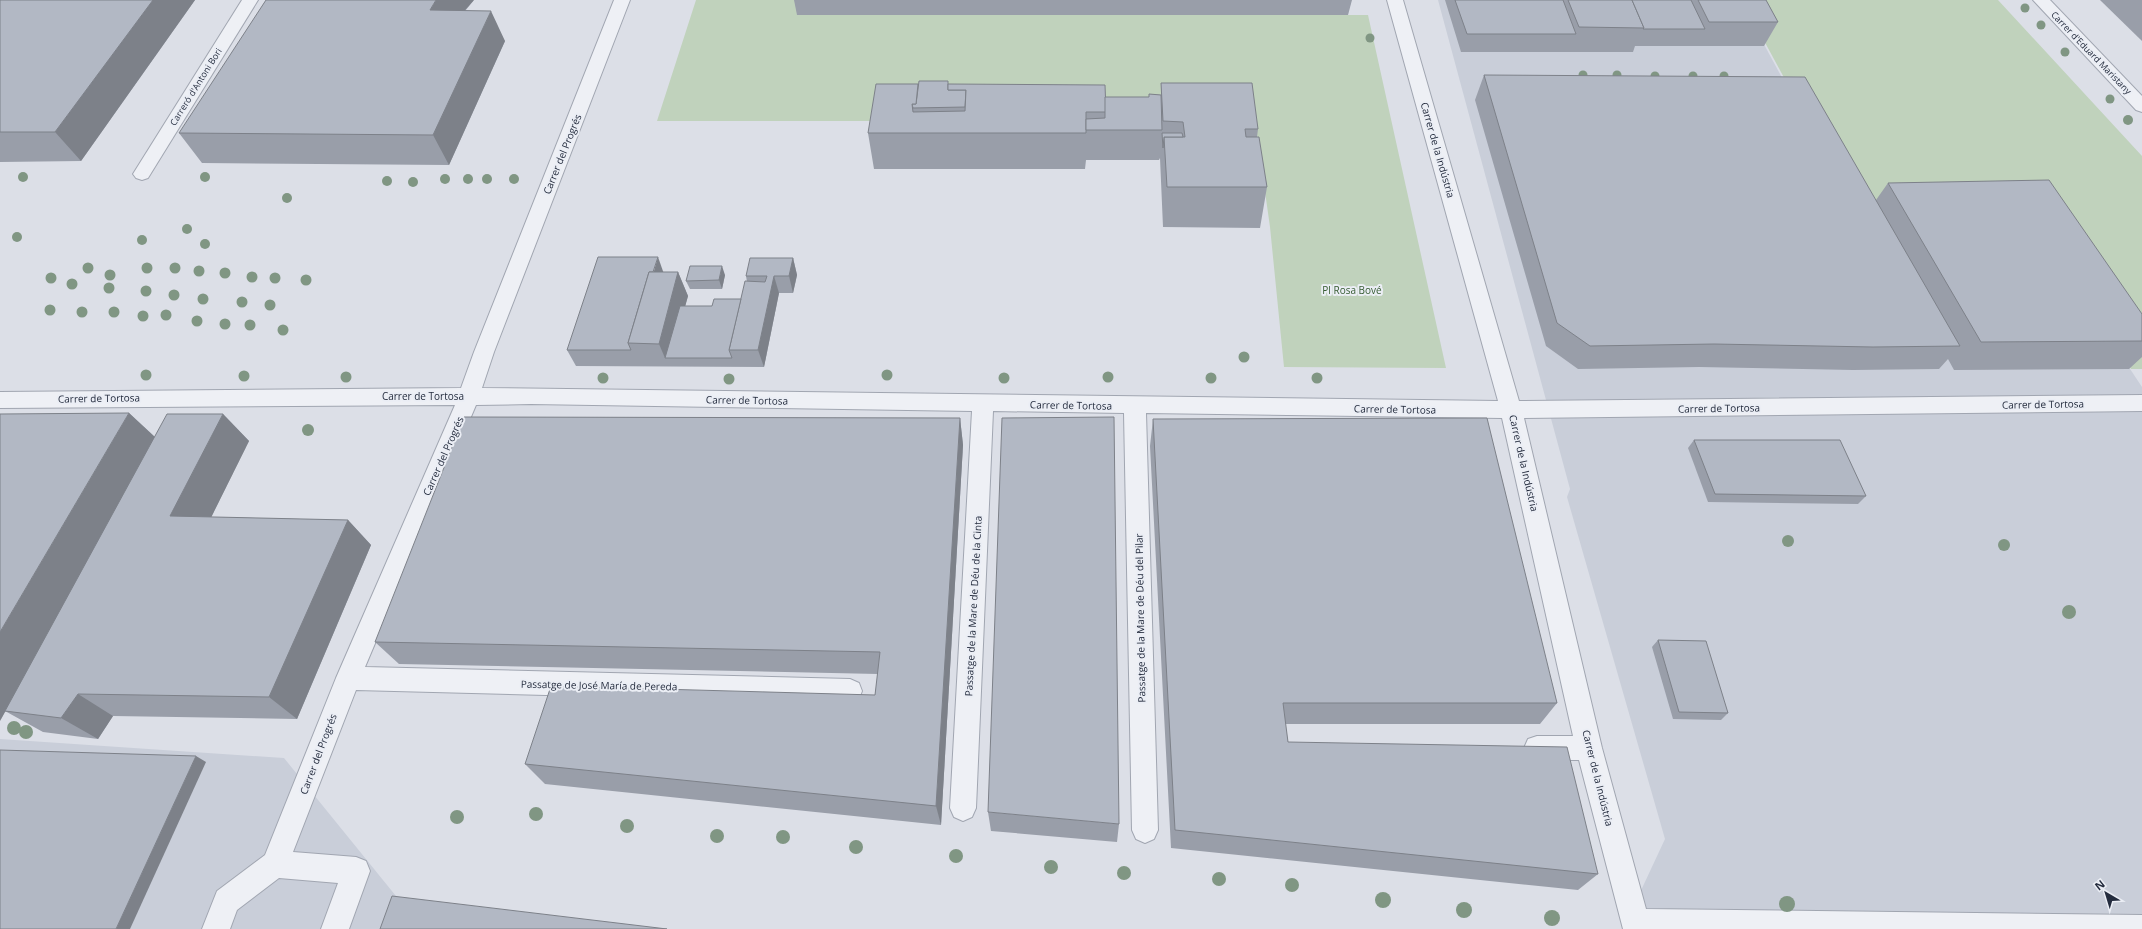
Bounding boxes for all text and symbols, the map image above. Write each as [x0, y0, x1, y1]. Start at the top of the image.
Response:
street label: Carrer d'Eduard Maristany [2048, 8, 2135, 97]
street label: Carreró d'Antoni Bori [166, 45, 225, 128]
street label: Carrer de la Indústria [1418, 100, 1458, 200]
street label: Carrer del Progrés [540, 112, 585, 196]
park label: Pl Rosa Bové [1322, 283, 1382, 297]
street label: Carrer de Tortosa [382, 389, 464, 403]
street label: Carrer de Tortosa [58, 390, 140, 406]
street label: Carrer de Tortosa [706, 392, 788, 408]
street label: Carrer de Tortosa [2002, 396, 2084, 412]
street label: Carrer de Tortosa [1030, 397, 1112, 413]
street label: Carrer de Tortosa [1678, 400, 1760, 416]
street label: Carrer de Tortosa [1354, 401, 1436, 417]
street label: Carrer de la Indústria [1506, 413, 1542, 513]
street label: Carrer del Progrés [419, 414, 467, 498]
street label: Passatge de la Mare de Déu de la Cinta [961, 515, 985, 697]
street label: Passatge de la Mare de Déu del Pilar [1132, 533, 1148, 703]
street label: Passatge de José María de Pereda [521, 677, 677, 693]
street label: Carrer del Progrés [296, 712, 340, 796]
street label: Carrer de la Indústria [1579, 728, 1617, 828]
north arrow [2086, 873, 2126, 913]
text: N [2091, 876, 2108, 893]

